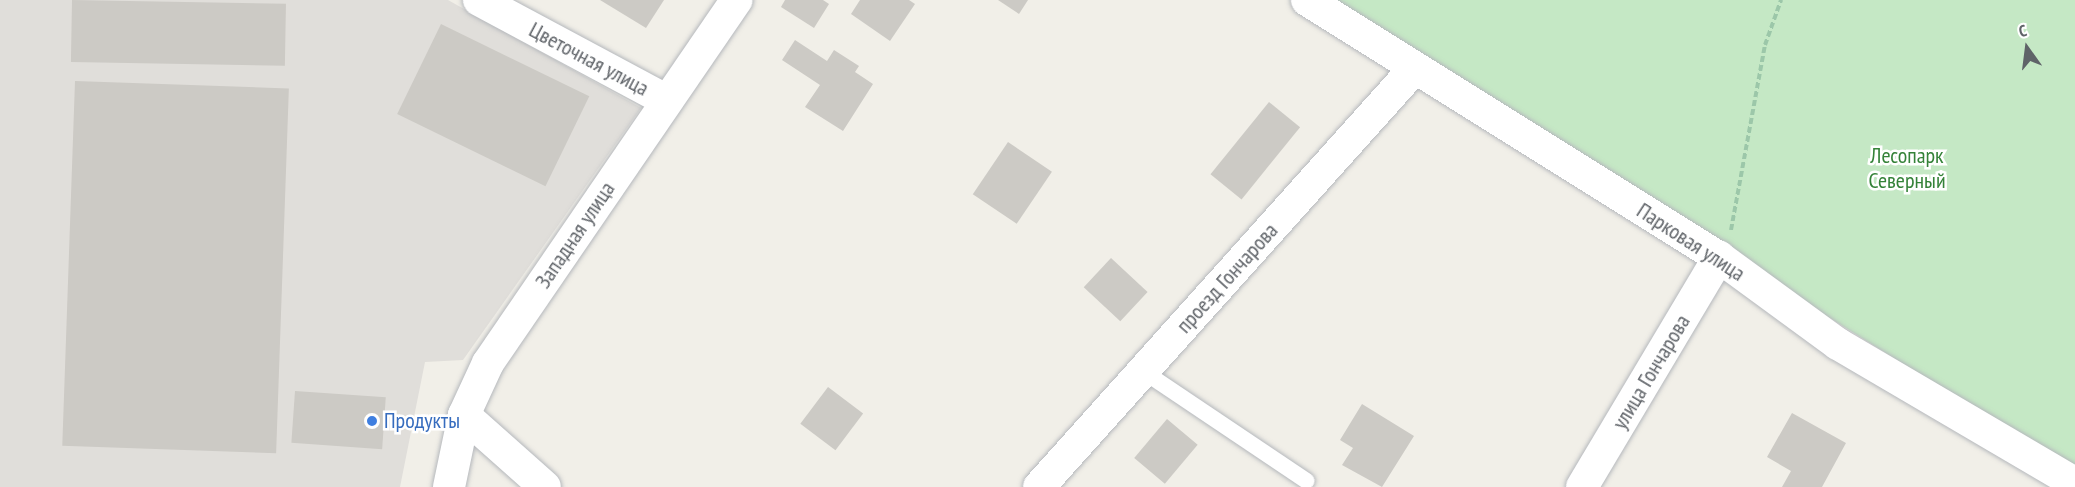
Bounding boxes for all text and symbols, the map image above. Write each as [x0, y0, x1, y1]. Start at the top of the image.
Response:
street label: Цветочная улица [525, 16, 653, 102]
north arrow [1997, 18, 2057, 78]
text: С [2017, 20, 2029, 41]
park label: Лесопарк Северный [1868, 142, 1946, 194]
street label: Западная улица [530, 177, 620, 293]
street label: Парковая улица [1632, 197, 1750, 287]
street label: проезд Гончарова [1171, 218, 1283, 338]
street label: улица Гончарова [1606, 310, 1696, 434]
place label: Продукты [384, 408, 460, 434]
marker: Продукты [365, 414, 379, 428]

